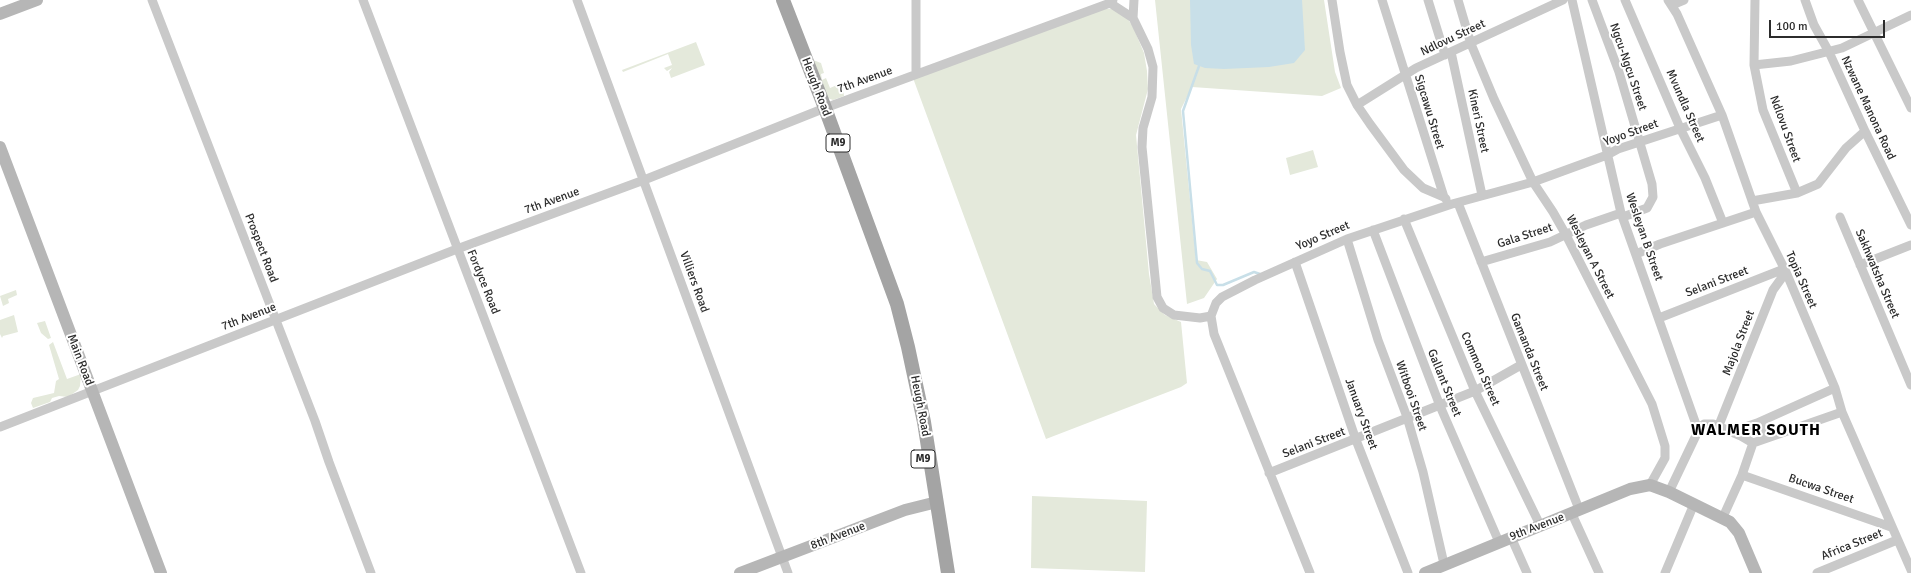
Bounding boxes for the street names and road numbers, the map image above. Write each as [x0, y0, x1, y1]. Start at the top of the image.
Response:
street label: Ndlovu Street [1418, 17, 1488, 59]
street label: Ngcu-Ngcu Street [1606, 21, 1650, 113]
street label: Nzwane Manona Road [1838, 54, 1898, 162]
street label: Heugh Road [798, 56, 834, 118]
street label: 7th Avenue [836, 63, 894, 97]
street label: Mvundla Street [1663, 67, 1707, 145]
street label: Sigcawu Street [1411, 73, 1447, 151]
street label: Kineri Street [1464, 88, 1492, 154]
street label: Ndlovu Street [1766, 94, 1804, 164]
street label: Yoyo Street [1602, 116, 1660, 150]
road number: M9 [826, 134, 850, 152]
street label: 7th Avenue [523, 184, 581, 218]
street label: Wesleyan B Street [1622, 191, 1666, 283]
street label: Prospect Road [241, 211, 281, 285]
street label: Wesleyan A Street [1563, 213, 1617, 301]
street label: Yoyo Street [1294, 218, 1352, 254]
street label: Gala Street [1496, 220, 1554, 252]
street label: Sakhwatsha Street [1852, 227, 1902, 321]
street label: Fordyce Road [464, 248, 502, 316]
street label: Villiers Road [676, 249, 712, 315]
street label: Topia Street [1782, 249, 1820, 311]
street label: Selani Street [1684, 263, 1750, 301]
street label: 7th Avenue [220, 300, 278, 334]
street label: Majola Street [1720, 308, 1758, 378]
street label: Gamanda Street [1507, 311, 1551, 393]
street label: Common Street [1457, 330, 1503, 408]
street label: Main Road [64, 332, 96, 388]
street label: Gallant Street [1424, 347, 1464, 419]
street label: Witbooi Street [1392, 359, 1430, 433]
street label: Heugh Road [907, 374, 933, 438]
street label: January Street [1341, 376, 1381, 452]
street label: Selani Street [1281, 424, 1347, 462]
road number: M9 [911, 450, 935, 468]
street label: Bucwa Street [1787, 471, 1855, 507]
street label: 9th Avenue [1508, 510, 1566, 544]
street label: 8th Avenue [809, 519, 867, 553]
street label: Africa Street [1819, 526, 1885, 564]

